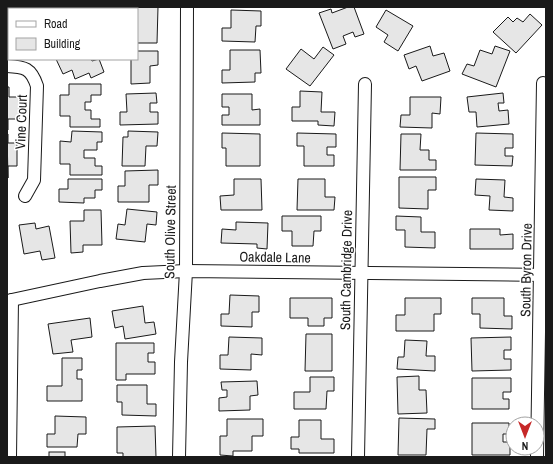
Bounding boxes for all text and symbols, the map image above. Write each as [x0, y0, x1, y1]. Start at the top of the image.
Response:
legend [8, 8, 138, 60]
text: Road [44, 16, 68, 32]
text: Building [44, 36, 81, 52]
street label: Vine Court [11, 94, 31, 150]
street label: South Olive Street [160, 185, 180, 279]
street label: South Cambridge Drive [336, 210, 356, 330]
street label: South Byron Drive [516, 223, 536, 317]
street label: Oakdale Lane [239, 247, 311, 267]
north arrow [505, 416, 545, 456]
text: N [522, 439, 528, 453]

